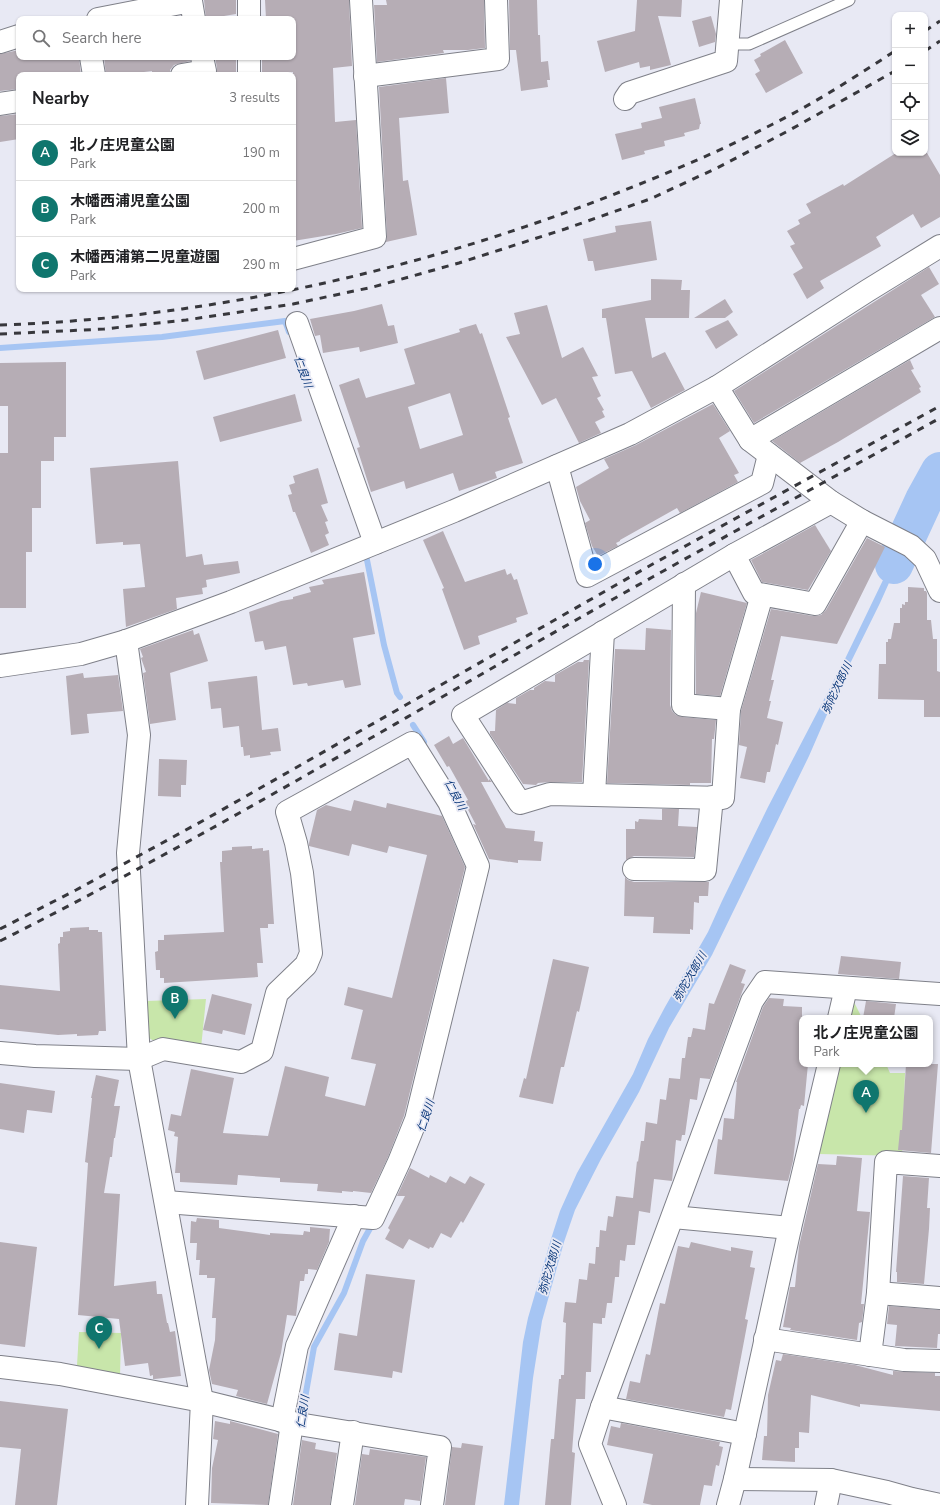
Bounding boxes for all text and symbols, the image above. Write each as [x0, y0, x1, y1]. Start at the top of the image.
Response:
map controls [892, 12, 928, 156]
button: + [892, 12, 928, 48]
search box [16, 16, 296, 60]
icon: search [30, 27, 52, 49]
text: Search here [62, 28, 142, 48]
button: − [892, 48, 928, 84]
button: locate [892, 84, 928, 120]
text: Nearby [32, 87, 89, 110]
text: 3 results [229, 89, 280, 107]
button: layers [892, 120, 928, 156]
text: 北ノ庄児童公園 [70, 135, 175, 155]
text: A [40, 144, 50, 162]
text: 190 m [242, 144, 280, 162]
text: Park [70, 155, 96, 173]
text: 木幡西浦児童公園 [70, 191, 190, 211]
text: B [41, 200, 49, 218]
text: 200 m [242, 200, 280, 218]
text: Park [70, 211, 96, 229]
text: 木幡西浦第二児童遊園 [70, 247, 220, 267]
text: C [41, 256, 49, 274]
text: 290 m [242, 256, 280, 274]
text: Park [70, 267, 96, 285]
water label: 仁良川 [290, 354, 316, 391]
your location [585, 554, 605, 574]
water label: 弥陀次郎川 [819, 659, 856, 716]
water label: 仁良川 [441, 777, 470, 814]
water label: 弥陀次郎川 [670, 949, 711, 1005]
pin: B [162, 986, 188, 1019]
popup [799, 1015, 933, 1067]
text: 北ノ庄児童公園 [813, 1023, 919, 1043]
text: Park [813, 1043, 839, 1061]
pin: A [853, 1080, 879, 1113]
water label: 仁良川 [414, 1097, 439, 1134]
water label: 弥陀次郎川 [535, 1239, 565, 1297]
pin: C [86, 1316, 112, 1349]
water label: 仁良川 [293, 1394, 313, 1429]

